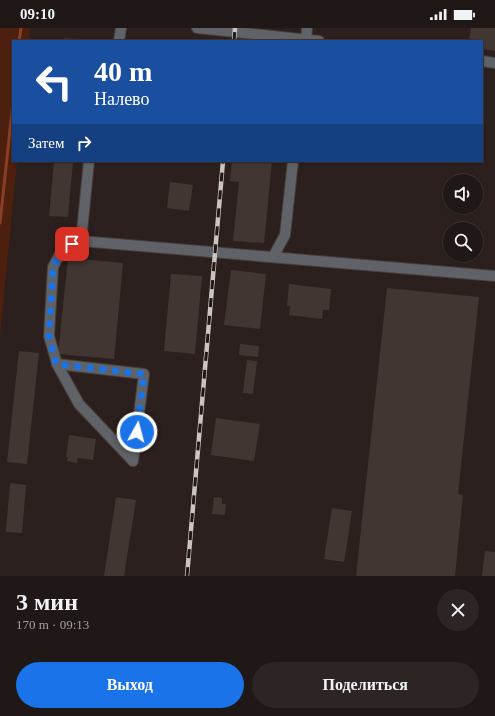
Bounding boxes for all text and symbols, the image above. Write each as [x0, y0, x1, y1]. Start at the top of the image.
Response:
text: 09:10 [20, 6, 55, 22]
icon: left [28, 56, 80, 108]
text: 40 m [94, 56, 152, 87]
text: Налево [94, 89, 150, 109]
icon: right [73, 132, 95, 154]
text: Затем [28, 135, 65, 151]
map controls [443, 174, 483, 262]
button: sound [443, 174, 483, 214]
button: search [443, 222, 483, 262]
pin [55, 227, 89, 261]
icon: arrive [61, 233, 83, 255]
position arrow [116, 411, 158, 453]
text: 3 мин [16, 589, 78, 615]
button: close [437, 589, 479, 631]
text: 170 m · 09:13 [16, 617, 89, 632]
button: Выход [16, 662, 244, 708]
button: Поделиться [252, 662, 479, 708]

